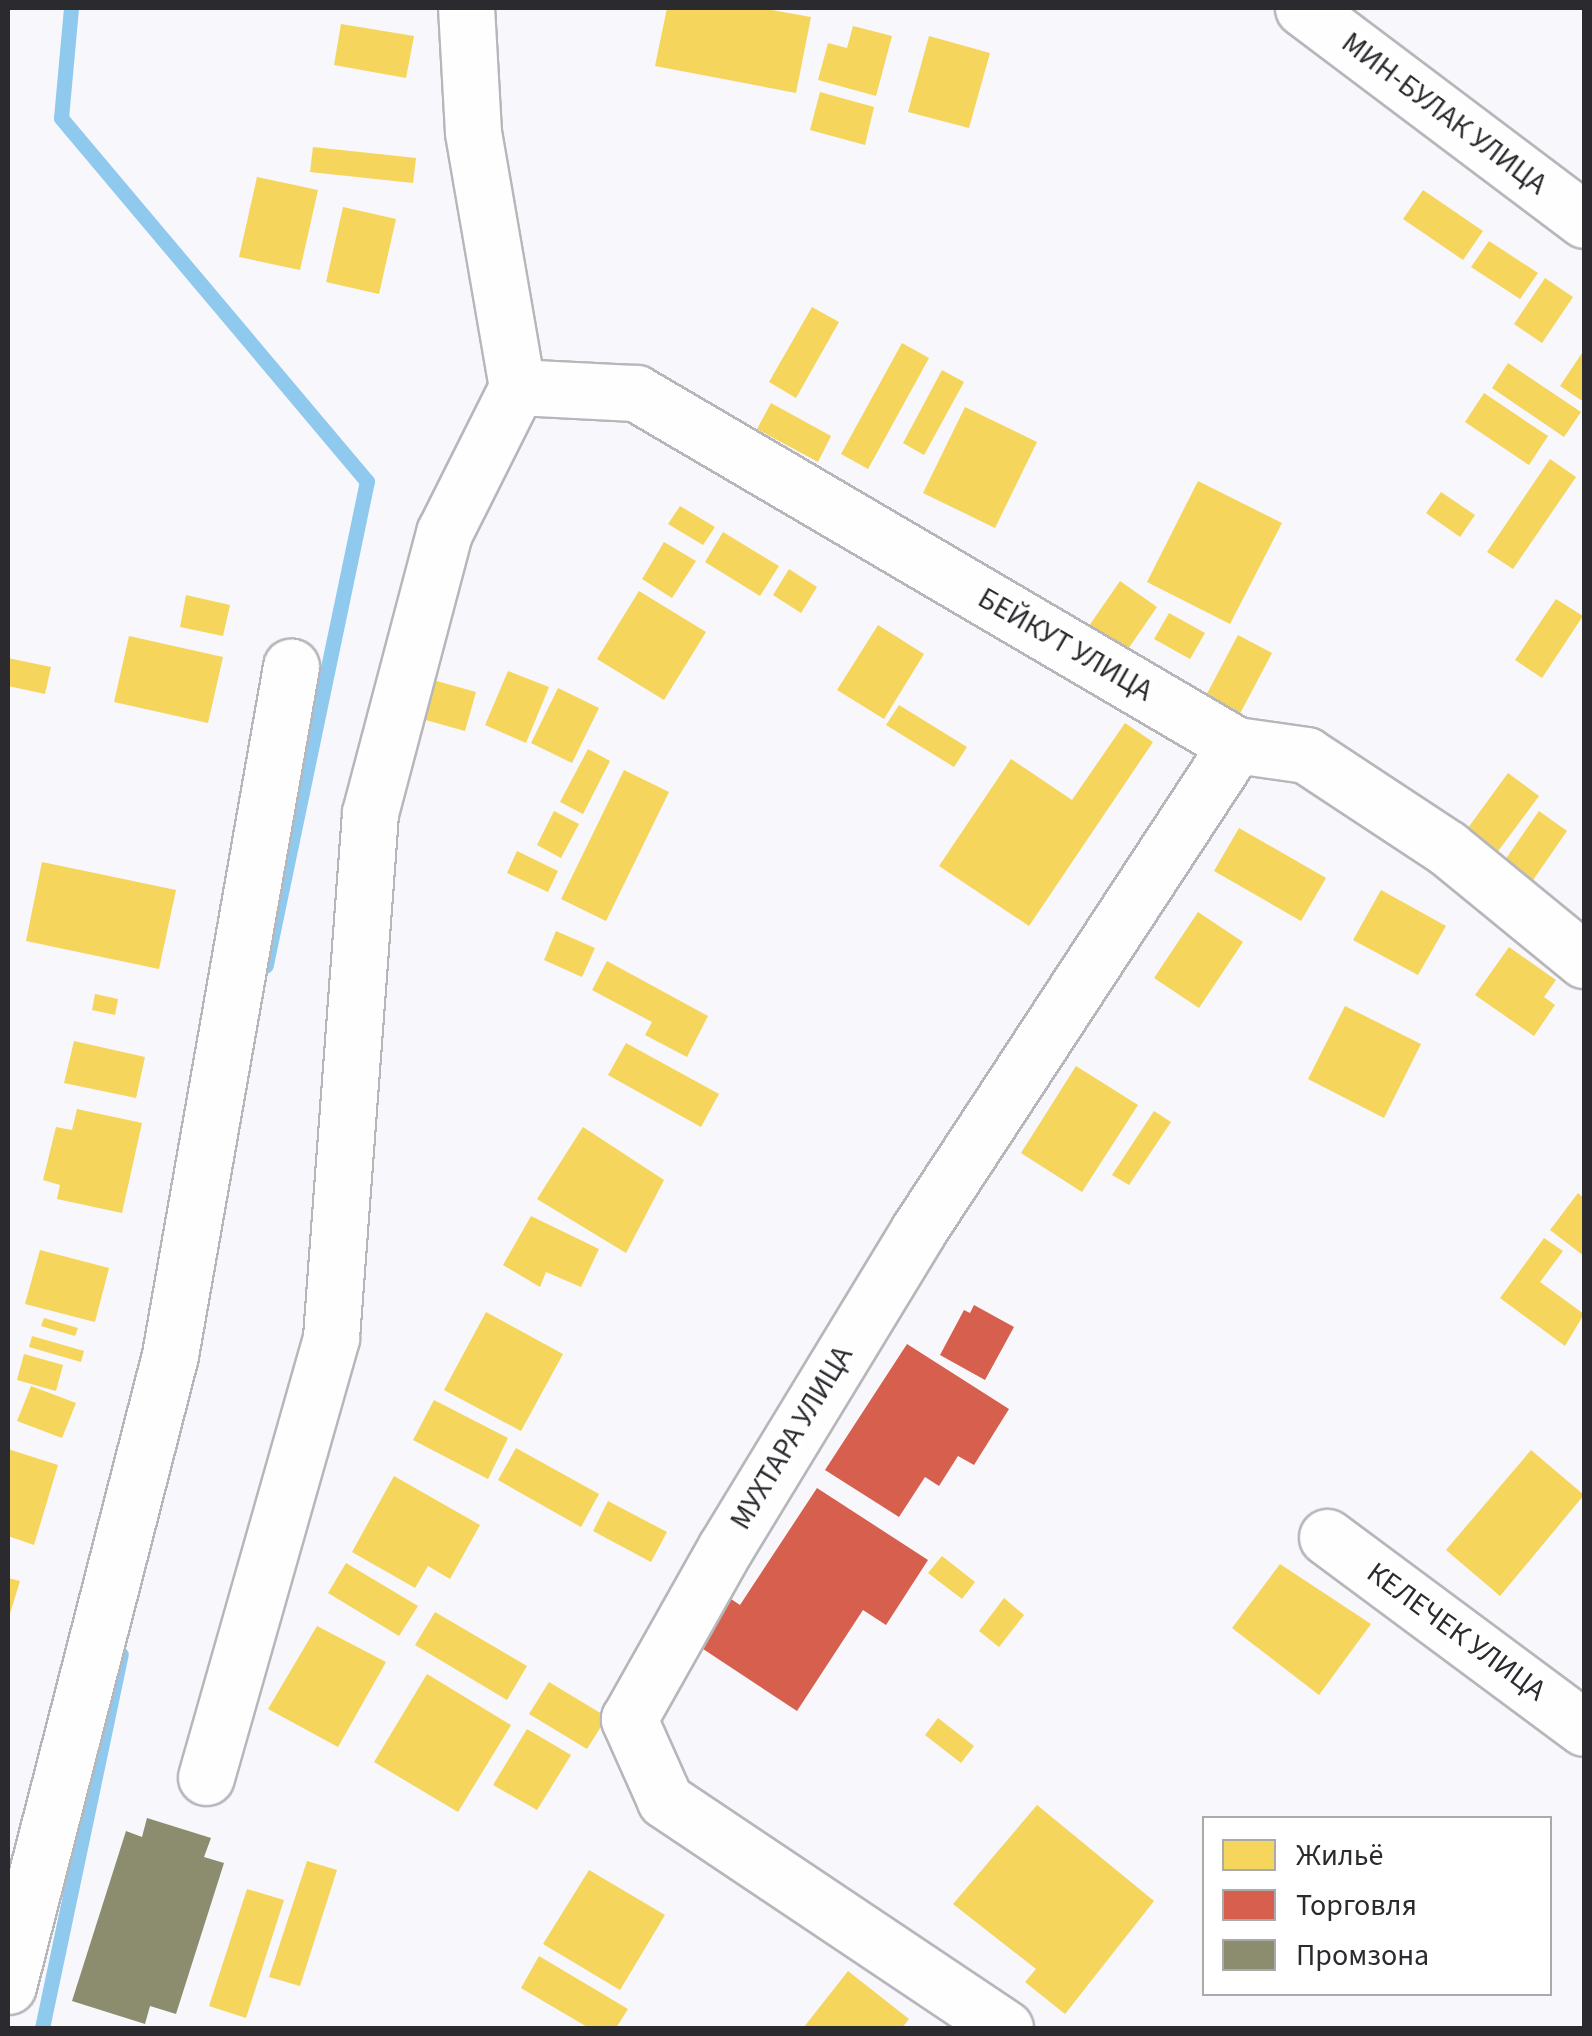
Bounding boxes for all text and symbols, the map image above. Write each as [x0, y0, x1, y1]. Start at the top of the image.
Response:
street label: МИН-БУЛАК УЛИЦА [1334, 25, 1554, 203]
street label: БЕЙКУТ УЛИЦА [971, 581, 1159, 709]
street label: МУХТАРА УЛИЦА [723, 1340, 861, 1536]
street label: КЕЛЕЧЕК УЛИЦА [1359, 1555, 1553, 1709]
legend [1202, 1816, 1552, 1996]
text: Жильё [1296, 1834, 1383, 1877]
text: Торговля [1296, 1884, 1417, 1927]
text: Промзона [1296, 1934, 1429, 1977]

